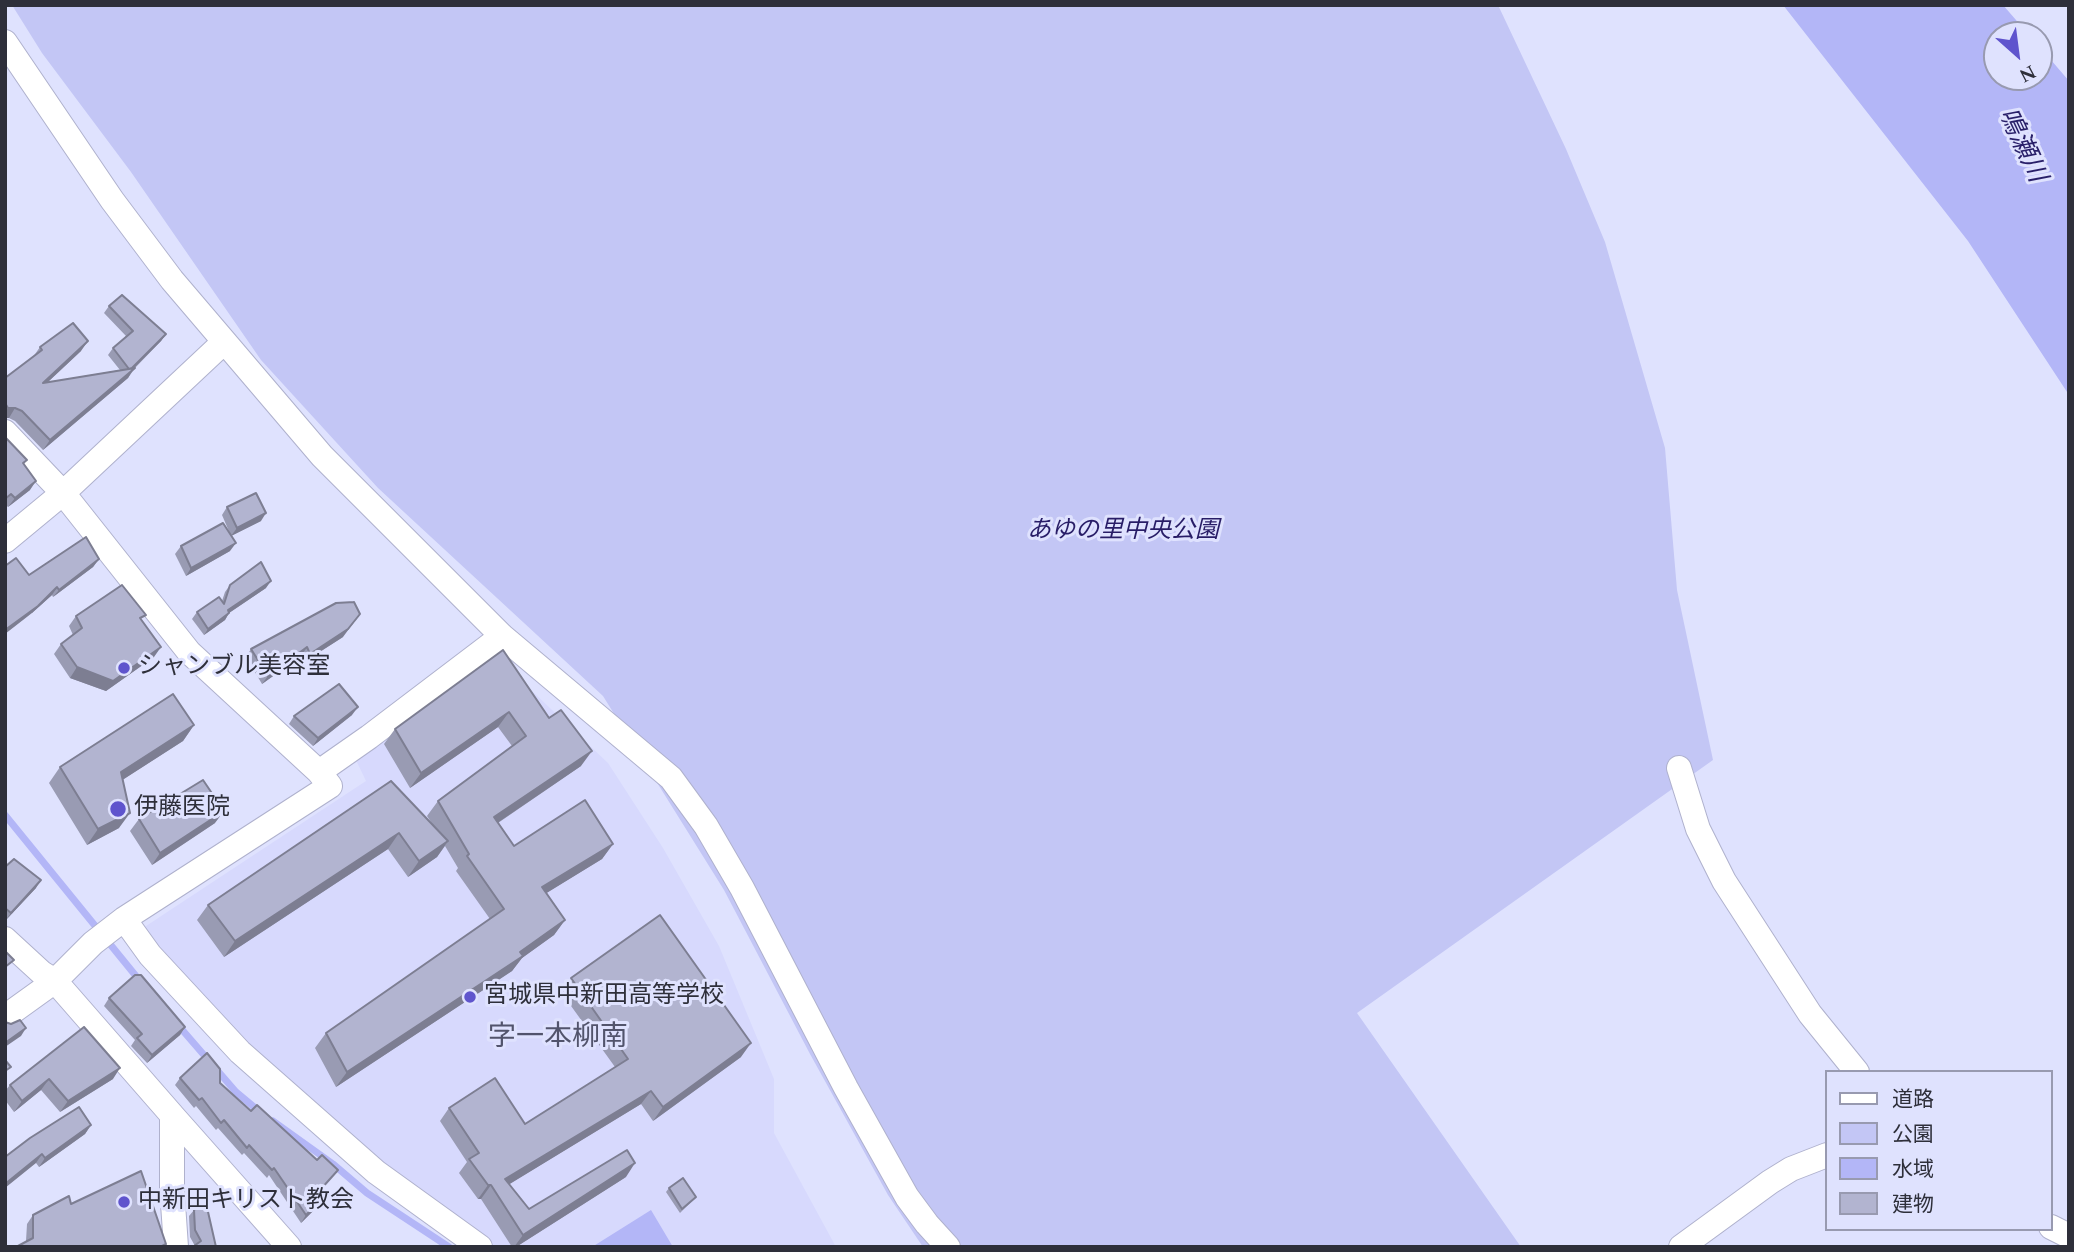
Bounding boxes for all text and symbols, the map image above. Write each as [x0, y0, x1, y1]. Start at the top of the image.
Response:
north arrow [1983, 21, 2053, 91]
text: N [2014, 57, 2041, 90]
water label: 鳴瀬川 [1989, 104, 2051, 188]
park label: あゆの里中央公園 [1027, 518, 1219, 546]
place label: シャンブル美容室 [138, 654, 330, 682]
marker: シャンブル美容室 [116, 660, 132, 676]
place label: 伊藤医院 [134, 795, 230, 823]
marker: 伊藤医院 [108, 799, 128, 819]
place label: 宮城県中新田高等学校 [484, 983, 724, 1011]
marker: 宮城県中新田高等学校 [462, 989, 478, 1005]
district label: 字一本柳南 [488, 1023, 628, 1057]
legend [1826, 1070, 2053, 1231]
text: 道路 [1892, 1084, 1934, 1116]
text: 公園 [1892, 1119, 1934, 1151]
text: 水域 [1892, 1154, 1934, 1186]
place label: 中新田キリスト教会 [138, 1188, 354, 1216]
text: 建物 [1892, 1189, 1934, 1221]
marker: 中新田キリスト教会 [116, 1194, 132, 1210]

